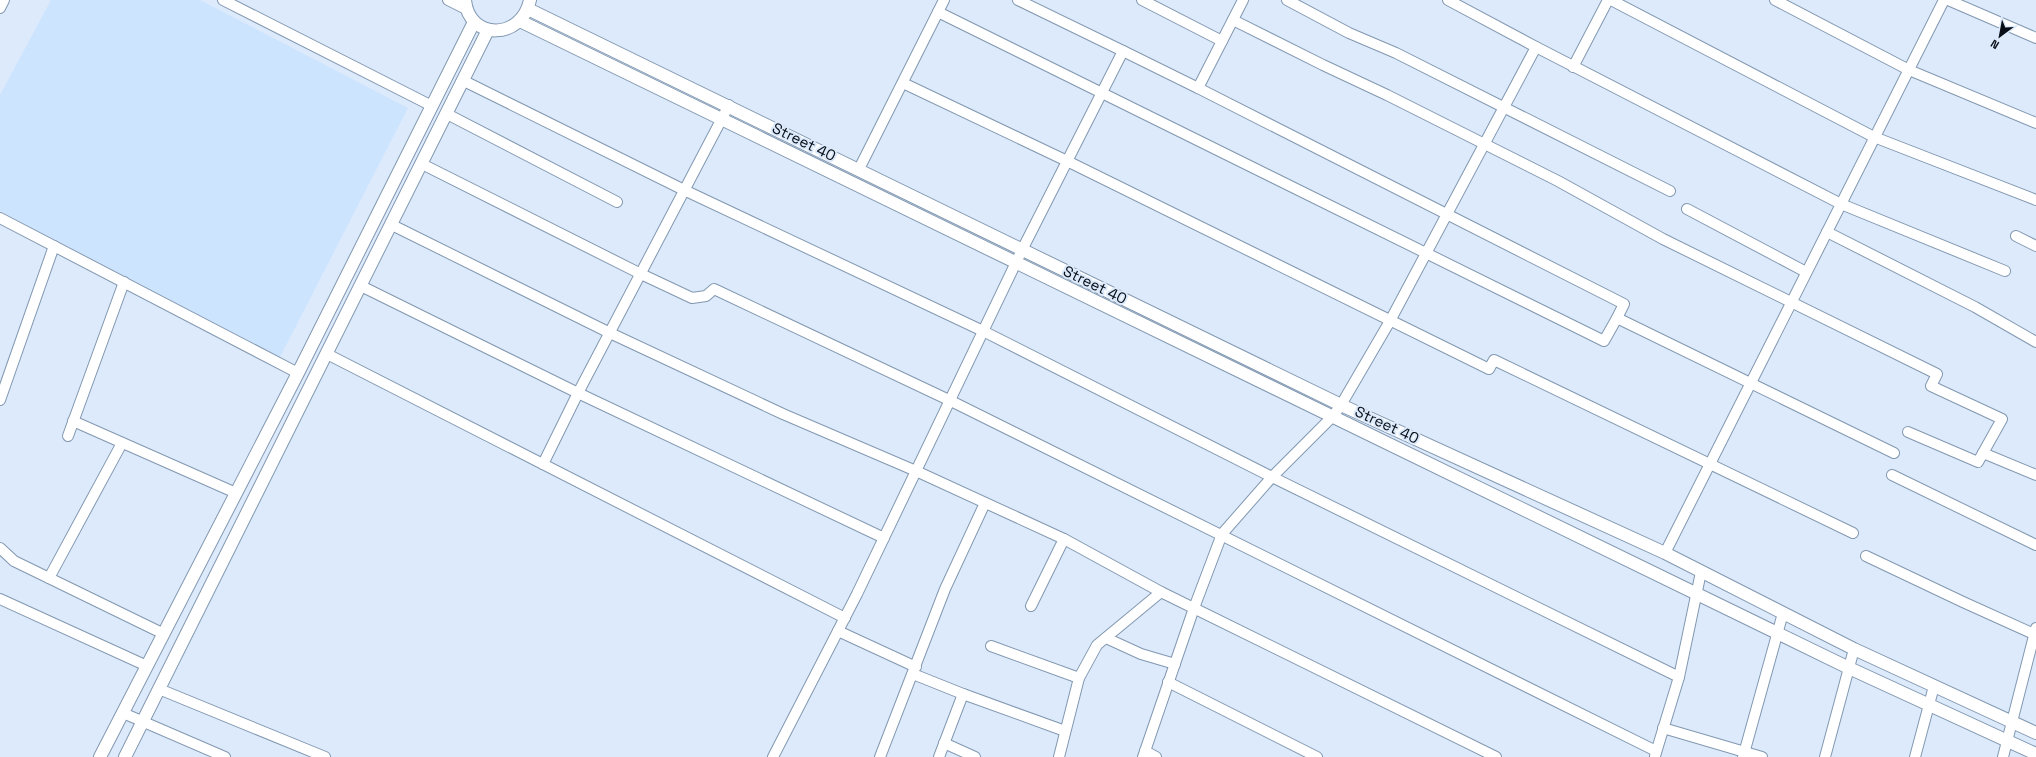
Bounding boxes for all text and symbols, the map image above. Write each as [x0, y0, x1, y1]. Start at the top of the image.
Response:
north arrow [1980, 16, 2020, 56]
text: N [1988, 37, 2002, 52]
street label: Street 40 [769, 118, 839, 165]
street label: Street 40 [1060, 261, 1130, 308]
street label: Street 40 [1352, 401, 1422, 448]

